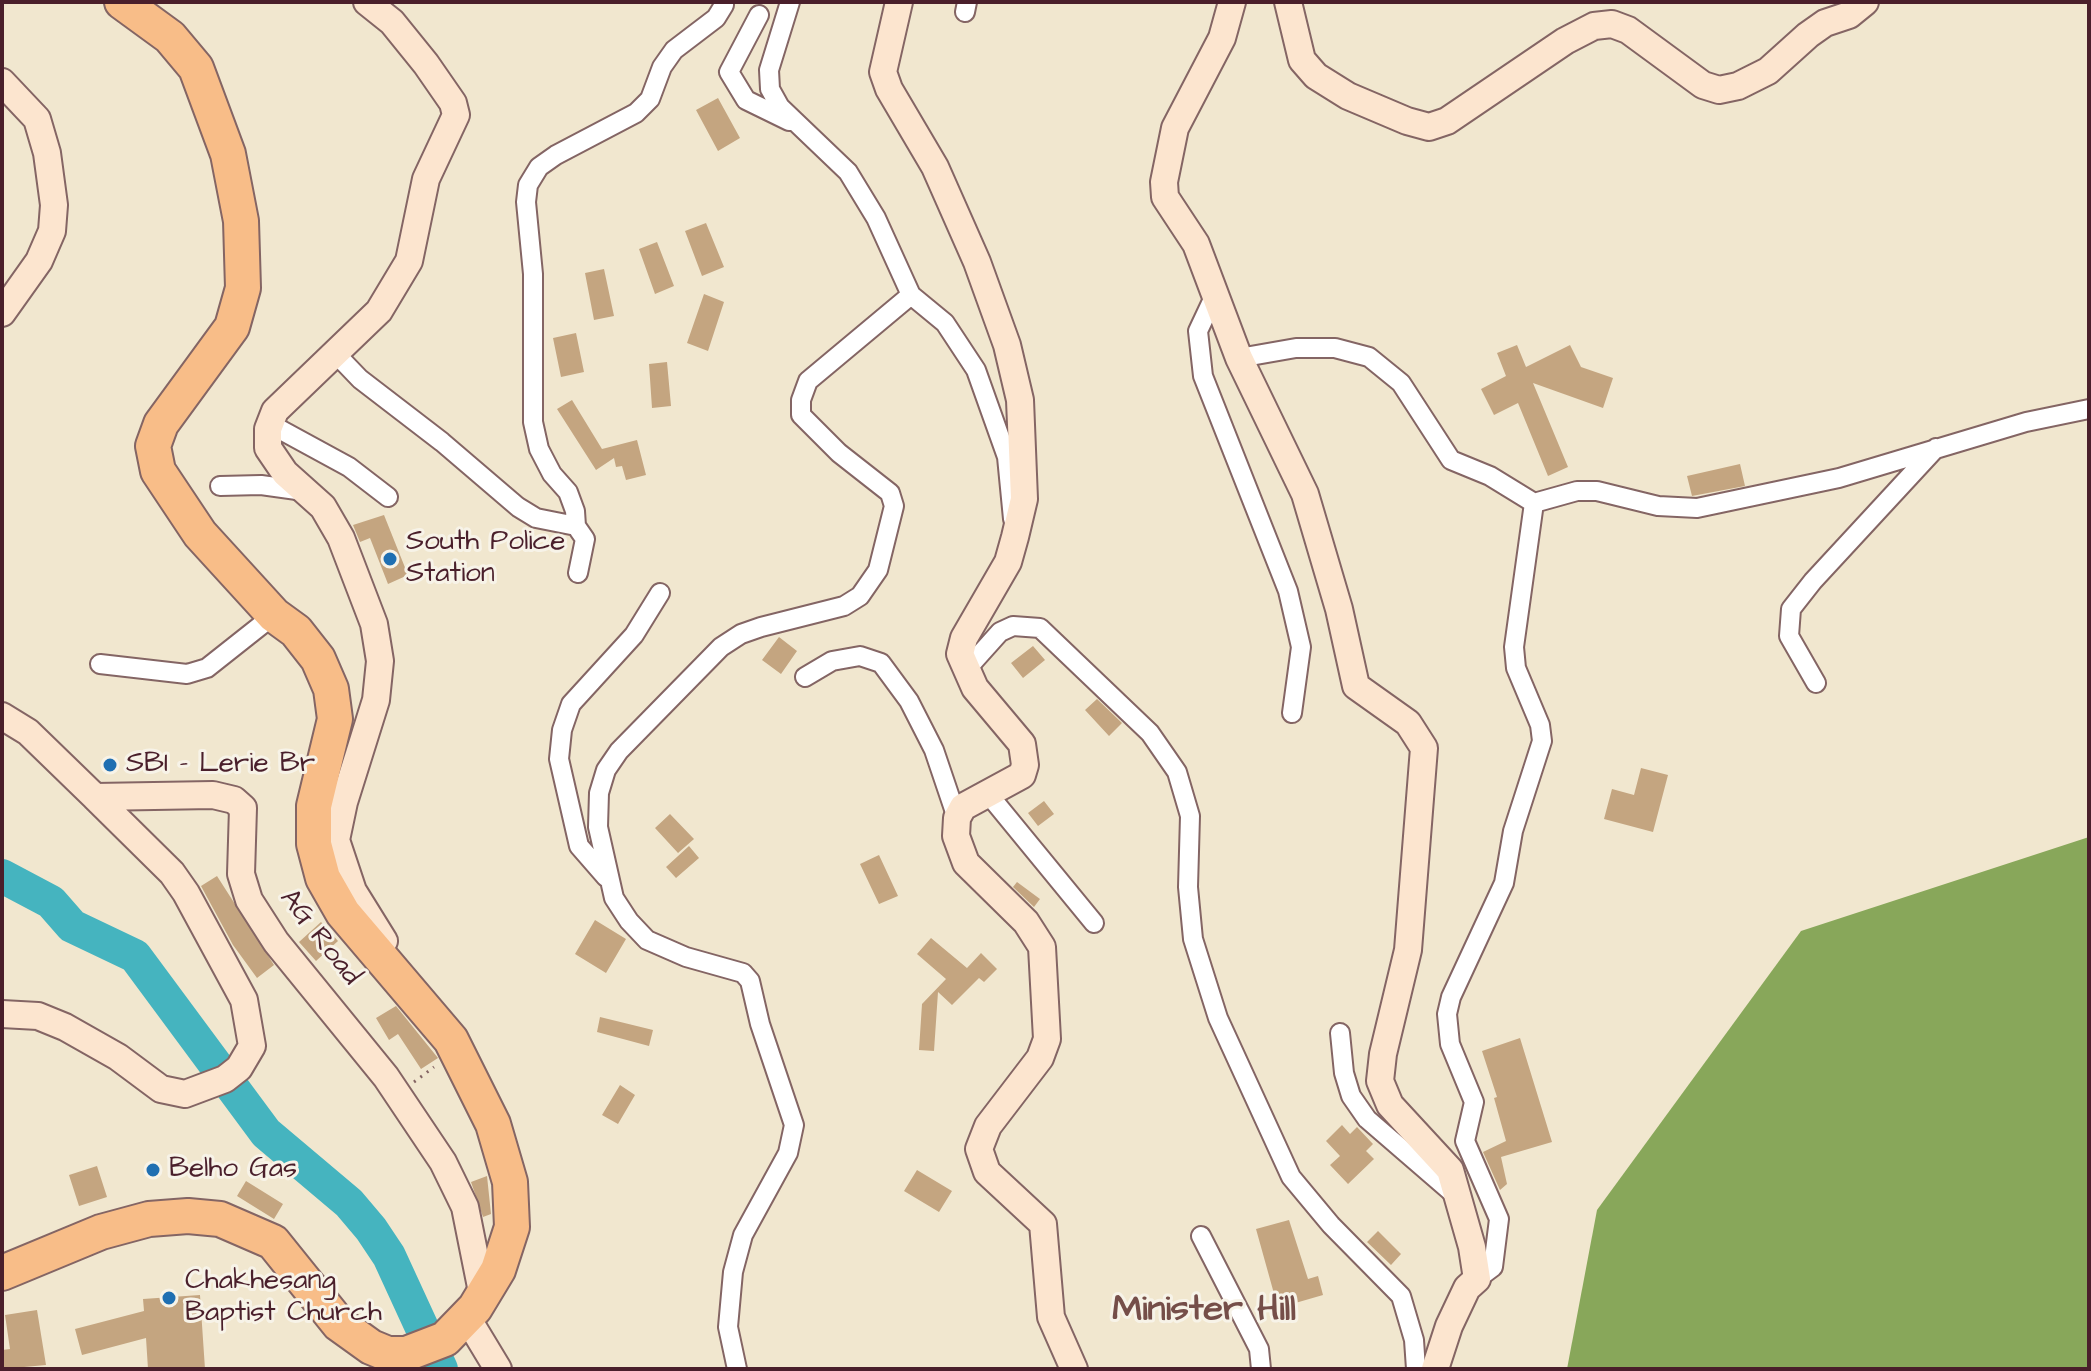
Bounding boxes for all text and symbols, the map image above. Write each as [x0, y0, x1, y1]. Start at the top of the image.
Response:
place label: South Police Station [406, 526, 565, 592]
marker: South Police Station [381, 550, 399, 568]
place label: SBI - Lerie Br [126, 748, 315, 782]
marker: SBI - Lerie Br [101, 756, 119, 774]
street label: AG Road [271, 883, 367, 993]
place label: Belho Gas [169, 1153, 297, 1187]
marker: Belho Gas [144, 1161, 162, 1179]
place label: Chakhesang Baptist Church [185, 1265, 382, 1331]
marker: Chakhesang Baptist Church [160, 1289, 178, 1307]
district label: Minister Hill [1112, 1289, 1296, 1333]

